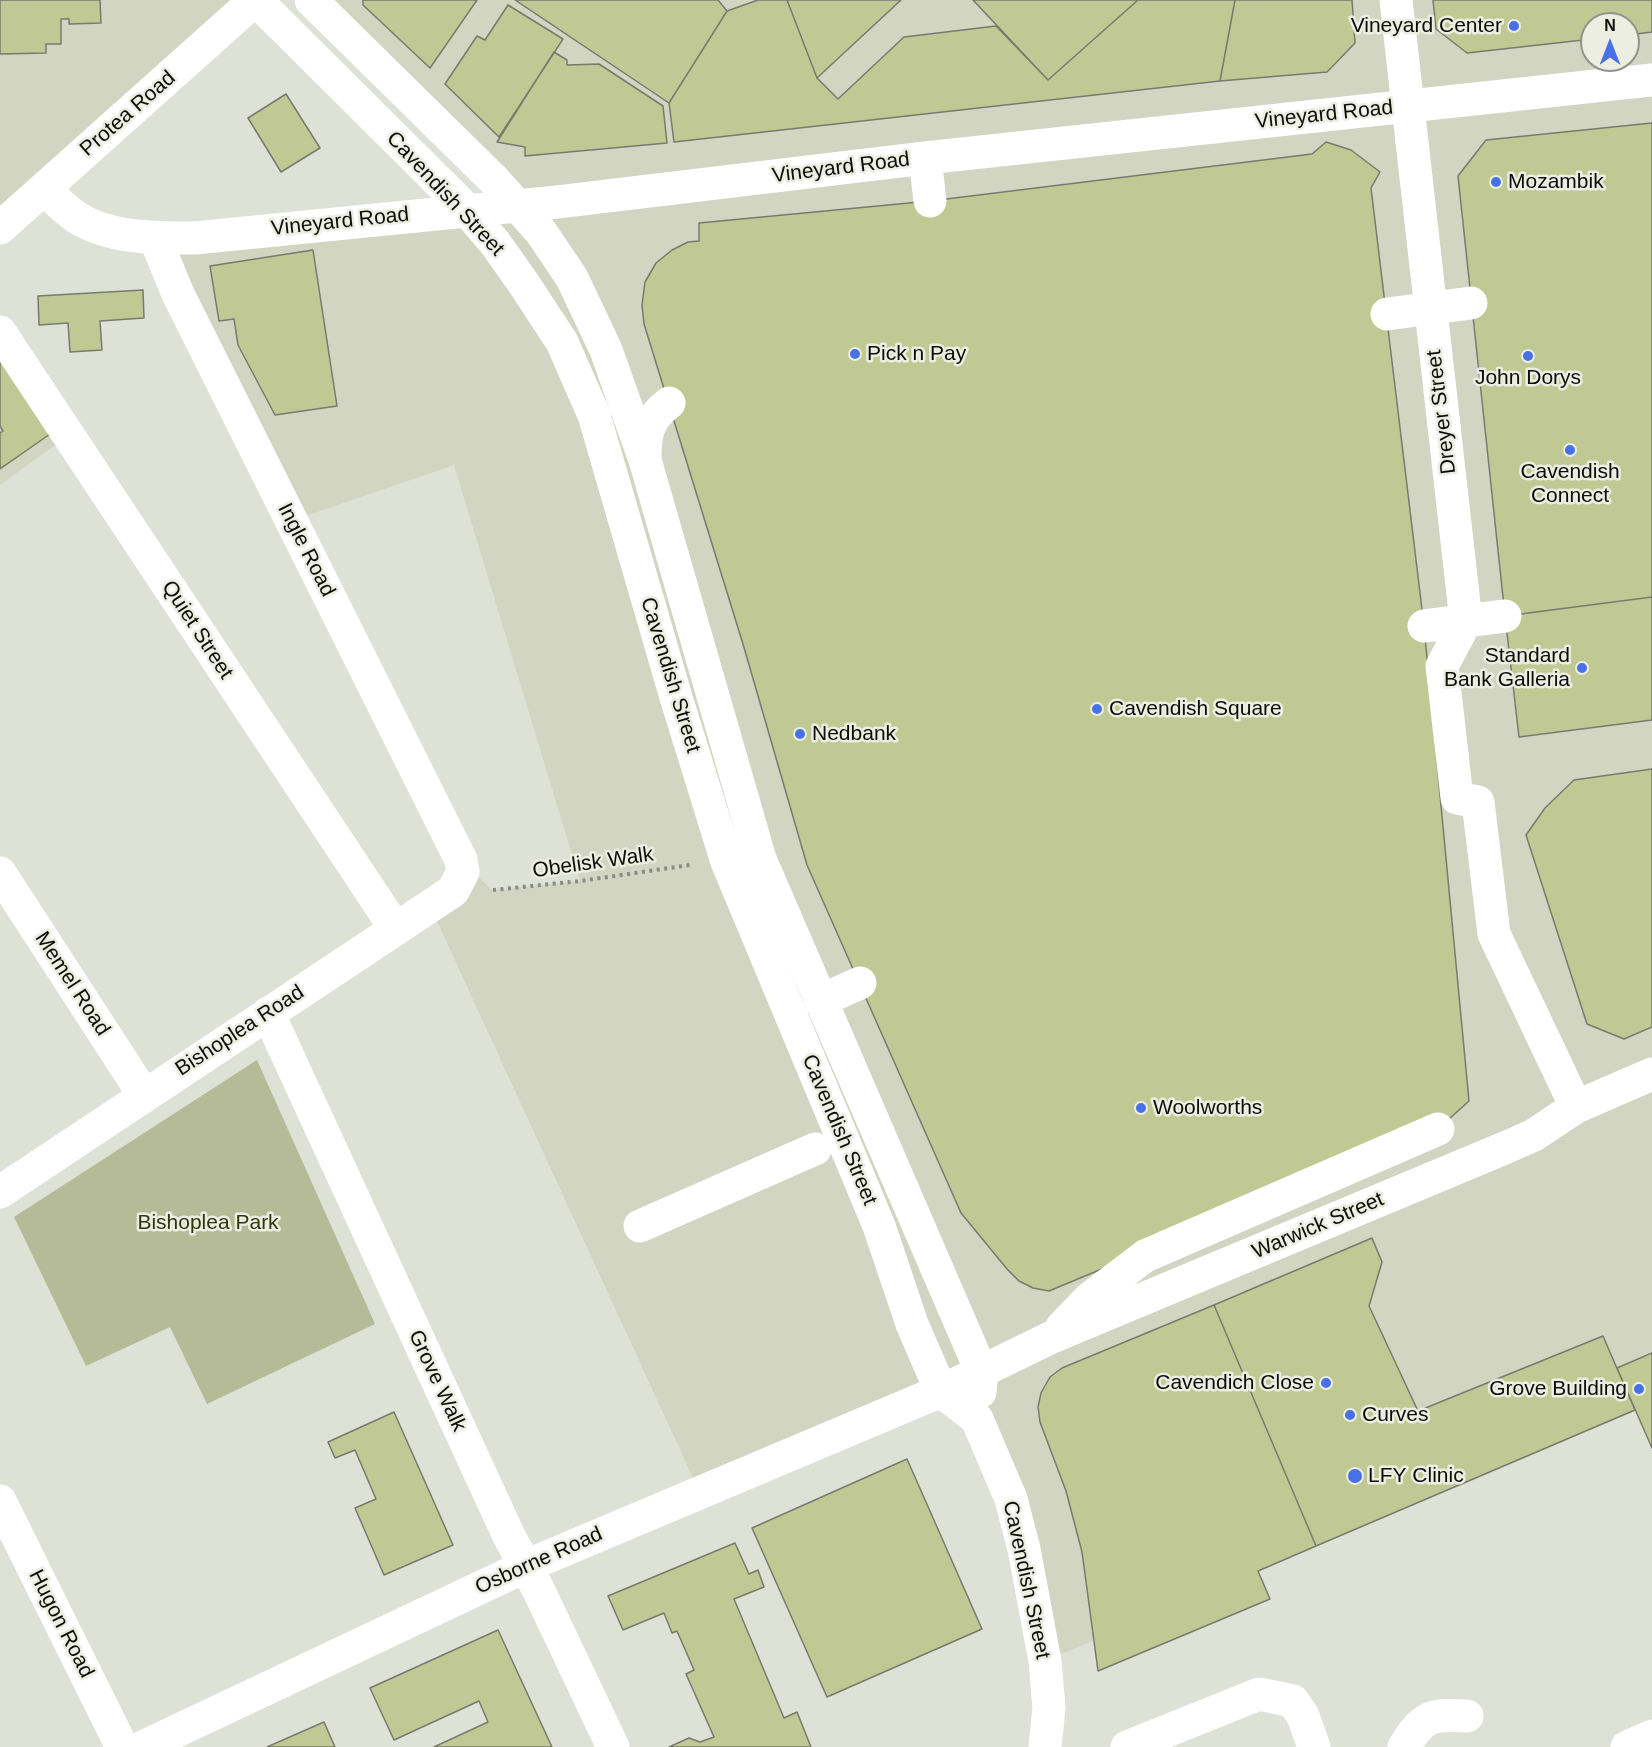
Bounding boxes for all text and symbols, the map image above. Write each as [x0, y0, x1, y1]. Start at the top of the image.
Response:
north arrow [1580, 12, 1640, 72]
place label: Vineyard Center [1351, 13, 1502, 39]
text: N [1604, 17, 1616, 34]
marker: Vineyard Center [1507, 19, 1521, 33]
street label: Protea Road [75, 66, 181, 162]
street label: Vineyard Road [1254, 95, 1394, 135]
street label: Cavendish Street [381, 127, 509, 261]
street label: Vineyard Road [771, 147, 911, 189]
place label: Mozambik [1508, 169, 1604, 195]
marker: Mozambik [1489, 175, 1503, 189]
street label: Vineyard Road [270, 202, 410, 242]
place label: Pick n Pay [867, 341, 966, 367]
marker: Pick n Pay [848, 347, 862, 361]
street label: Dreyer Street [1422, 348, 1462, 476]
marker: John Dorys [1521, 349, 1535, 363]
place label: John Dorys [1475, 365, 1581, 391]
marker: Cavendish Connect [1563, 443, 1577, 457]
place label: Cavendish Connect [1520, 459, 1620, 509]
street label: Ingle Road [272, 499, 340, 601]
street label: Quiet Street [156, 576, 238, 684]
street label: Cavendish Street [634, 594, 706, 756]
place label: Standard Bank Galleria [1444, 643, 1570, 693]
marker: Standard Bank Galleria [1575, 661, 1589, 675]
place label: Cavendish Square [1109, 696, 1282, 722]
marker: Cavendish Square [1090, 702, 1104, 716]
place label: Nedbank [812, 721, 896, 747]
marker: Nedbank [793, 727, 807, 741]
street label: Obelisk Walk [531, 842, 655, 884]
street label: Memel Road [29, 927, 115, 1041]
street label: Bishoplea Road [171, 980, 309, 1082]
street label: Cavendish Street [796, 1051, 882, 1209]
place label: Woolworths [1153, 1095, 1262, 1121]
marker: Woolworths [1134, 1101, 1148, 1115]
street label: Warwick Street [1248, 1187, 1388, 1265]
park label: Bishoplea Park [137, 1210, 279, 1236]
street label: Grove Walk [403, 1326, 471, 1436]
place label: Cavendich Close [1155, 1370, 1314, 1396]
marker: Cavendich Close [1319, 1376, 1333, 1390]
place label: Grove Building [1489, 1376, 1627, 1402]
marker: Grove Building [1632, 1382, 1646, 1396]
place label: Curves [1362, 1402, 1429, 1428]
marker: Curves [1343, 1408, 1357, 1422]
place label: LFY Clinic [1368, 1463, 1464, 1489]
marker: LFY Clinic [1346, 1467, 1364, 1485]
street label: Cavendish Street [997, 1499, 1055, 1661]
street label: Osborne Road [471, 1522, 607, 1600]
street label: Hugon Road [23, 1566, 99, 1682]

